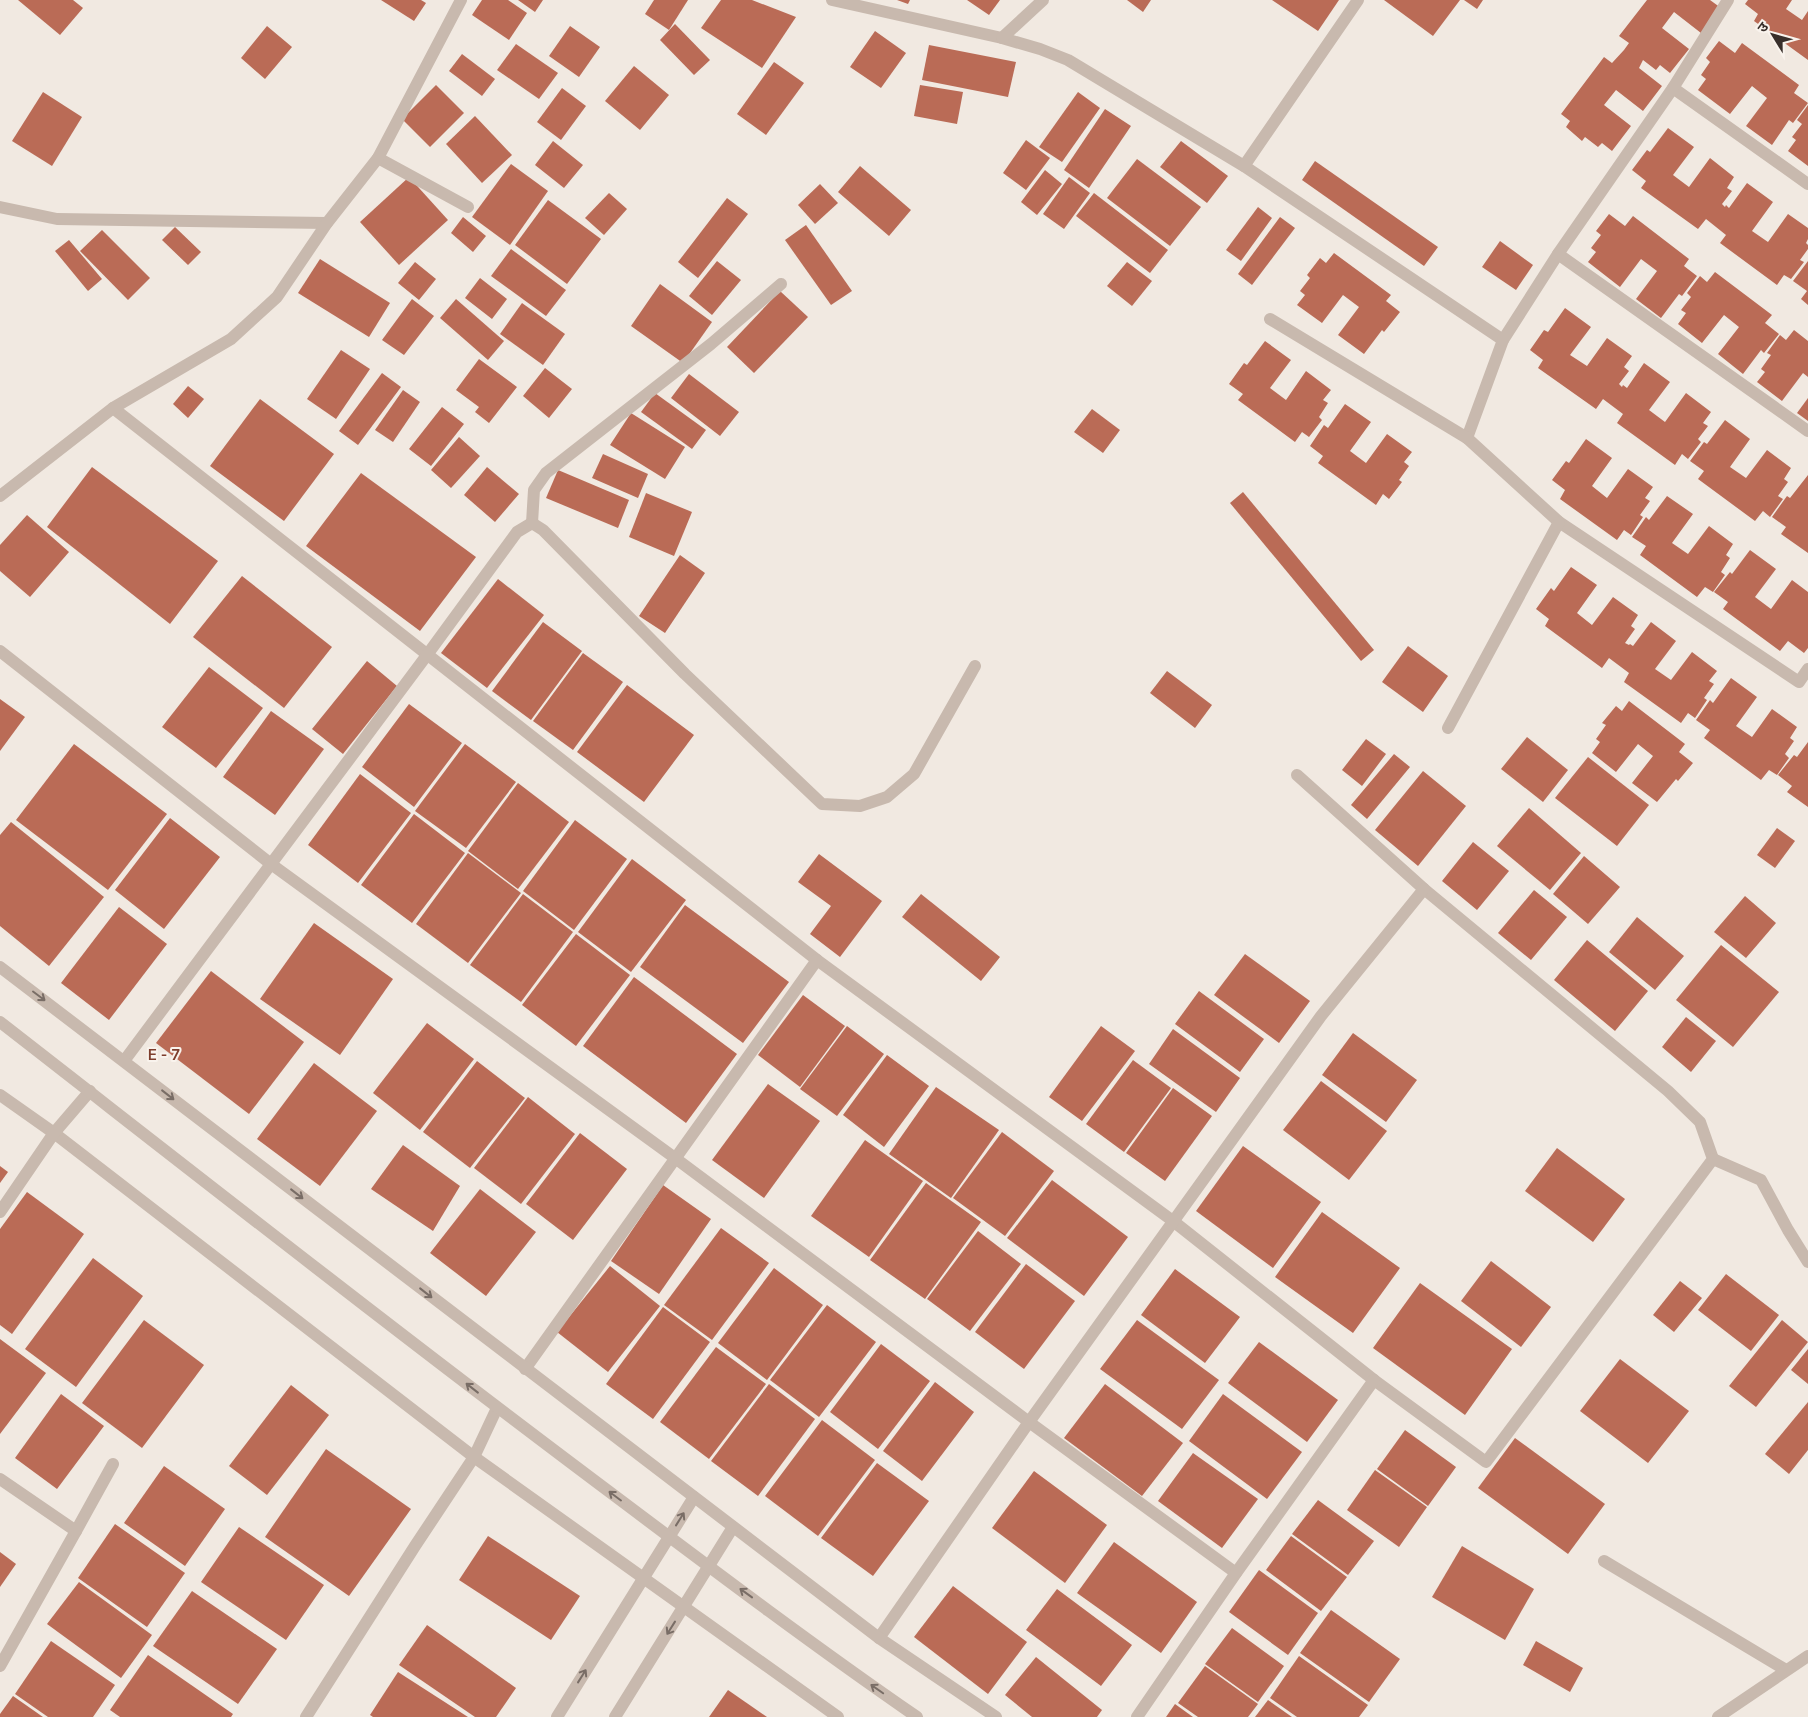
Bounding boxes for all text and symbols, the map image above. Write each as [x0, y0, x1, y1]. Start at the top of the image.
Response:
north arrow [1748, 10, 1798, 60]
text: उ [1753, 18, 1773, 36]
one-way arrow [32, 991, 45, 1002]
district label: E - 7 [148, 1045, 180, 1064]
one-way arrow [161, 1090, 175, 1100]
one-way arrow [290, 1189, 304, 1199]
one-way arrow [419, 1288, 433, 1298]
one-way arrow [465, 1383, 479, 1393]
one-way arrow [609, 1491, 622, 1502]
one-way arrow [675, 1512, 686, 1526]
one-way arrow [740, 1588, 753, 1599]
one-way arrow [665, 1621, 675, 1635]
one-way arrow [578, 1669, 588, 1683]
one-way arrow [870, 1684, 884, 1694]

